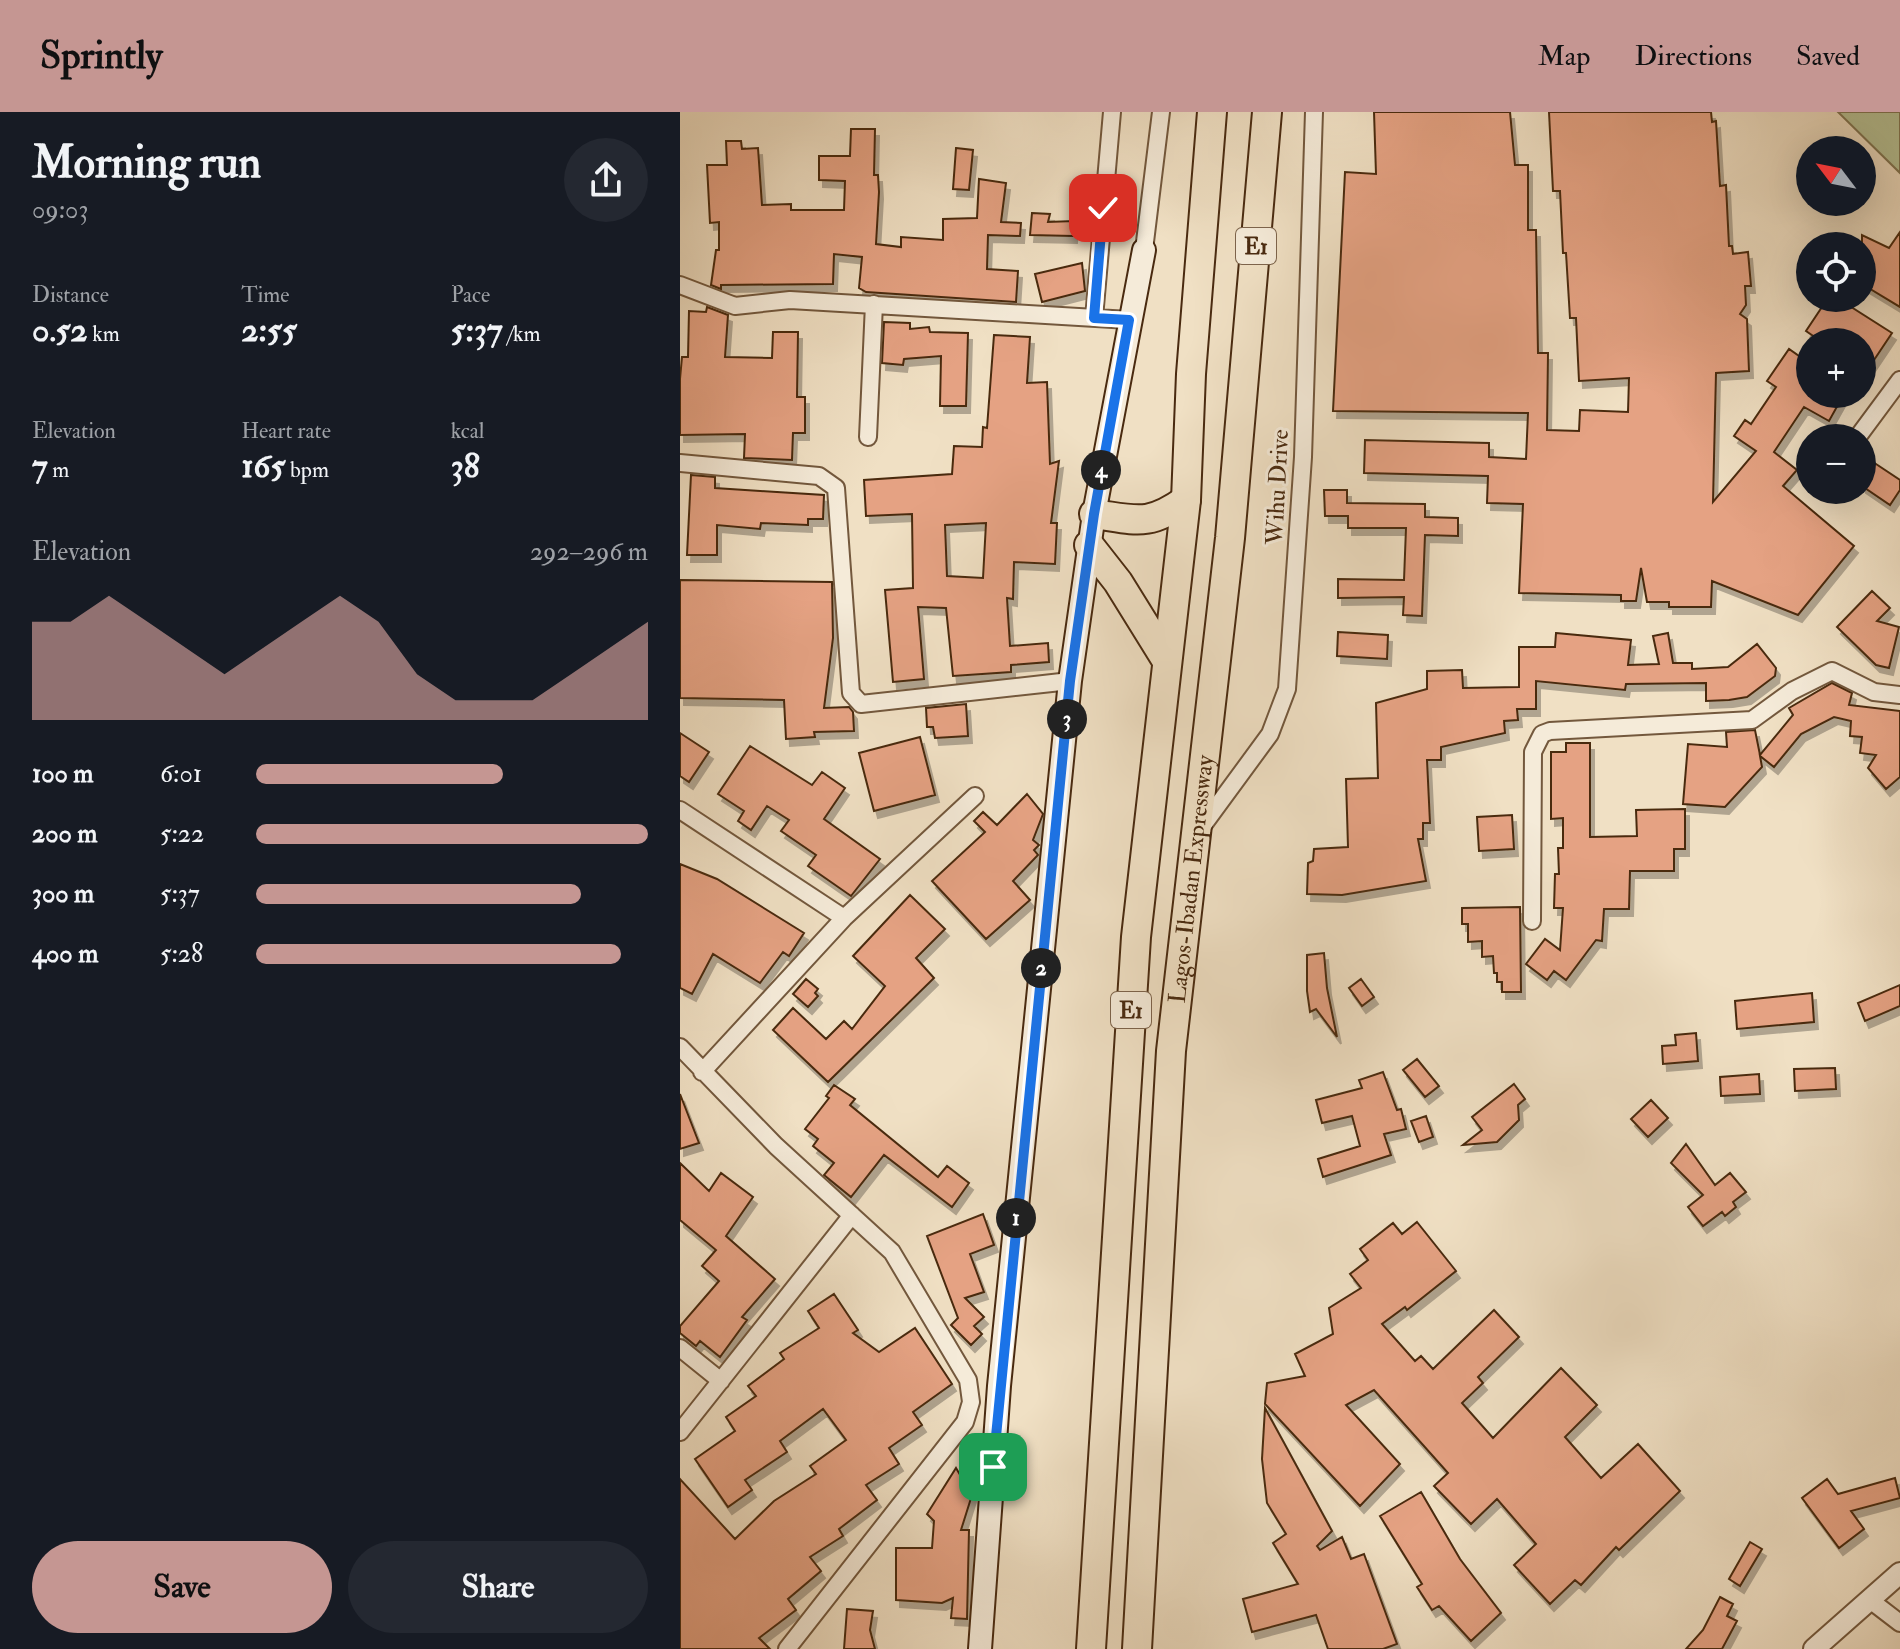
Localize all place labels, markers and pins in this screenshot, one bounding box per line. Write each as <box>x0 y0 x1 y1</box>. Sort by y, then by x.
pin <box>1069 174 1137 242</box>
pin: 4 <box>1081 450 1121 490</box>
pin: 3 <box>1047 699 1087 739</box>
pin: 2 <box>1021 948 1061 988</box>
pin: 1 <box>996 1198 1036 1238</box>
pin <box>959 1433 1027 1501</box>

